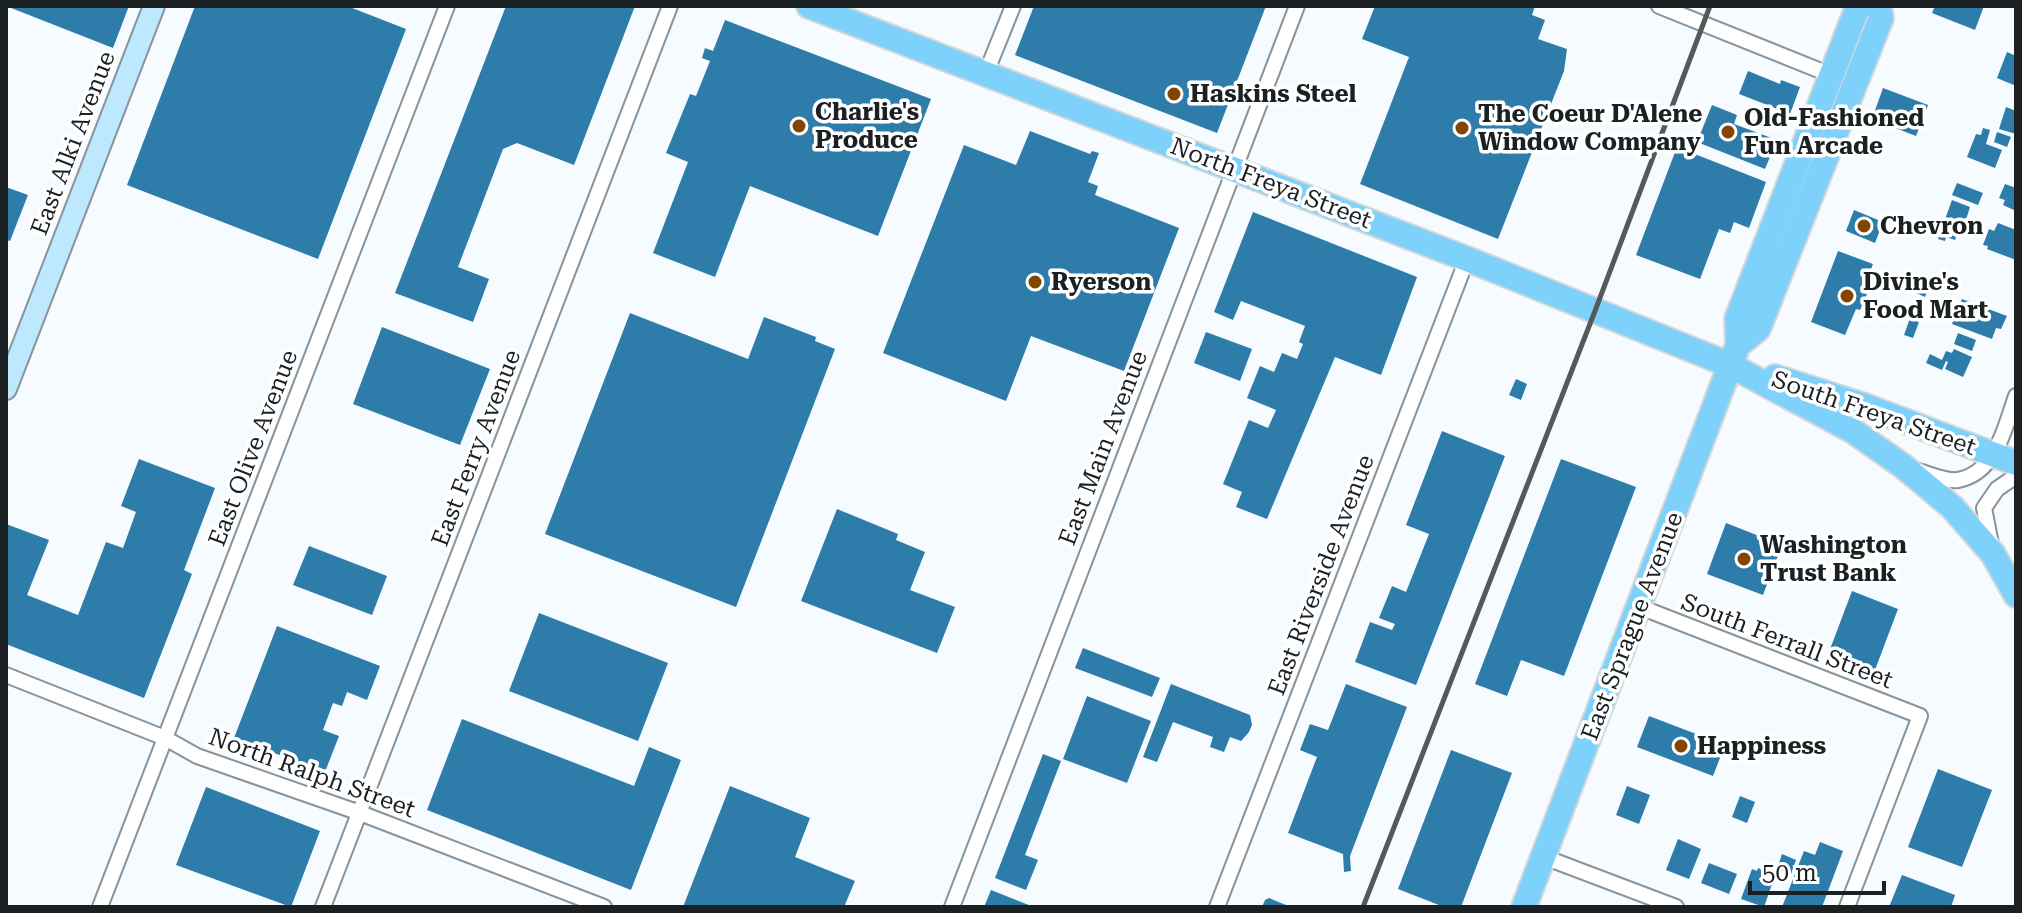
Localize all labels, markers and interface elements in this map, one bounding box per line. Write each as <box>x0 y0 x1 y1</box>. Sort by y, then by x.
street label: East Alki Avenue <box>25 47 121 239</box>
place label: Haskins Steel <box>1190 80 1356 108</box>
marker: Haskins Steel <box>1165 85 1183 103</box>
place label: Charlie's Produce <box>815 98 919 154</box>
place label: The Coeur D'Alene Window Company <box>1478 100 1702 156</box>
place label: Old-Fashioned Fun Arcade <box>1744 104 1924 160</box>
marker: Charlie's Produce <box>790 117 808 135</box>
marker: The Coeur D'Alene Window Company <box>1453 119 1471 137</box>
marker: Old-Fashioned Fun Arcade <box>1719 123 1737 141</box>
street label: North Freya Street <box>1167 132 1375 234</box>
place label: Chevron <box>1880 212 1983 240</box>
marker: Chevron <box>1855 217 1873 235</box>
place label: Ryerson <box>1051 268 1151 296</box>
place label: Divine's Food Mart <box>1863 268 1988 324</box>
marker: Ryerson <box>1026 273 1044 291</box>
marker: Divine's Food Mart <box>1838 287 1856 305</box>
street label: East Olive Avenue <box>203 346 303 550</box>
street label: East Ferry Avenue <box>426 346 526 550</box>
street label: East Main Avenue <box>1053 347 1153 549</box>
street label: South Freya Street <box>1768 365 1980 461</box>
street label: East Riverside Avenue <box>1262 451 1380 699</box>
street label: East Sprague Avenue <box>1576 508 1688 744</box>
place label: Washington Trust Bank <box>1760 531 1907 587</box>
marker: Washington Trust Bank <box>1735 550 1753 568</box>
street label: South Ferrall Street <box>1677 588 1897 694</box>
street label: North Ralph Street <box>205 723 419 823</box>
place label: Happiness <box>1697 732 1826 760</box>
marker: Happiness <box>1672 737 1690 755</box>
scale bar <box>1750 845 1884 895</box>
text: 50 m <box>1762 859 1817 887</box>

